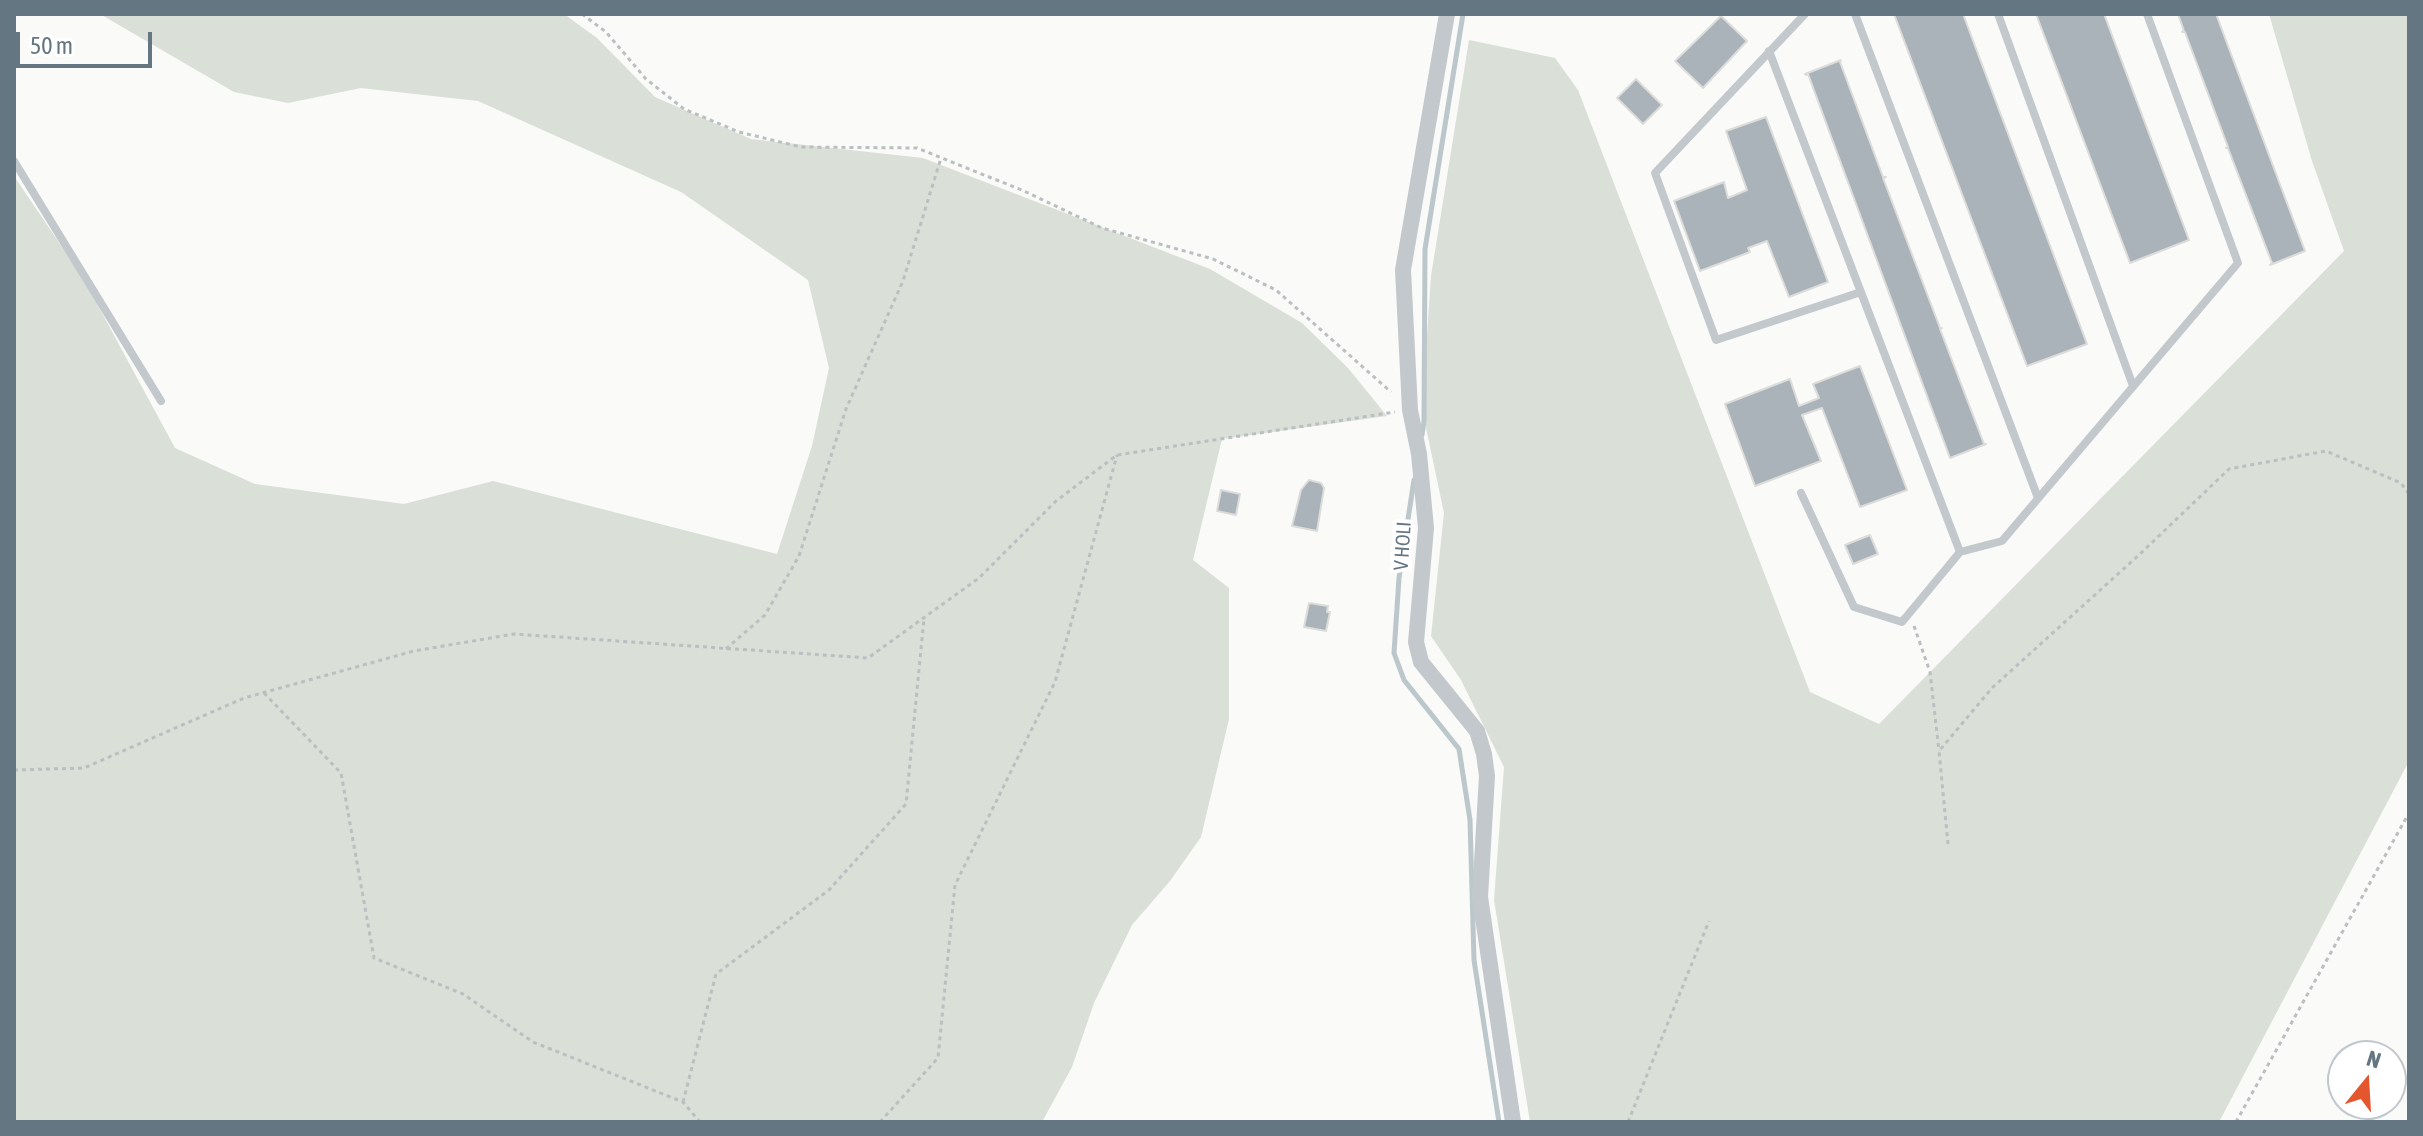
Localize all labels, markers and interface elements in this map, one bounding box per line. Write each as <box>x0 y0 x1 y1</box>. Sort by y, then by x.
scale bar <box>20 16 156 66</box>
text: 50 m <box>30 32 73 59</box>
street label: V HOLI <box>1389 521 1417 571</box>
north arrow <box>2327 1040 2407 1120</box>
text: N <box>2364 1045 2384 1073</box>

